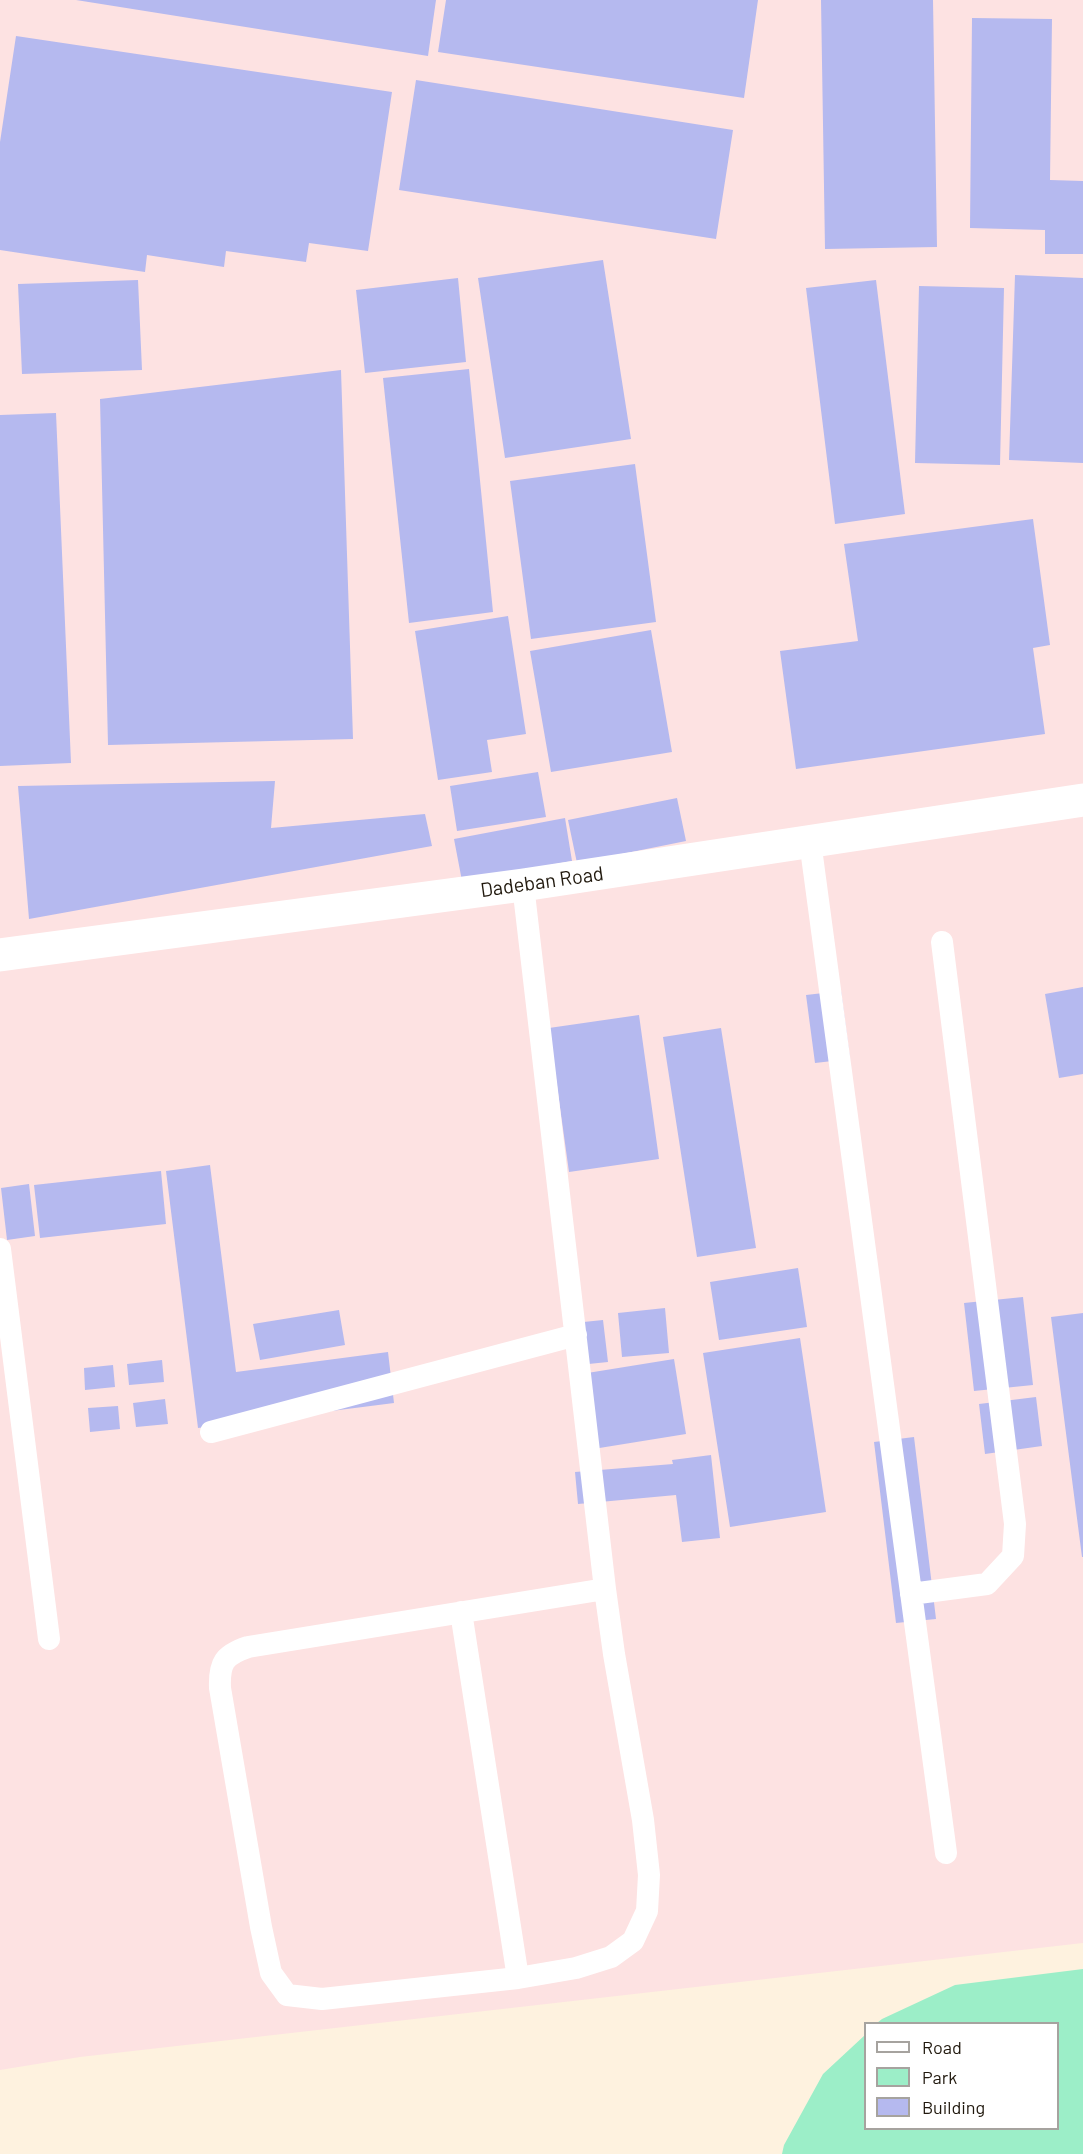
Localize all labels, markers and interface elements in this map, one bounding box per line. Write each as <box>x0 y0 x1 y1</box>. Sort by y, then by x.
street label: Dadeban Road <box>479 861 605 903</box>
legend <box>864 2022 1059 2130</box>
text: Road <box>922 2036 962 2058</box>
text: Park <box>922 2066 957 2088</box>
text: Building <box>922 2096 985 2118</box>

